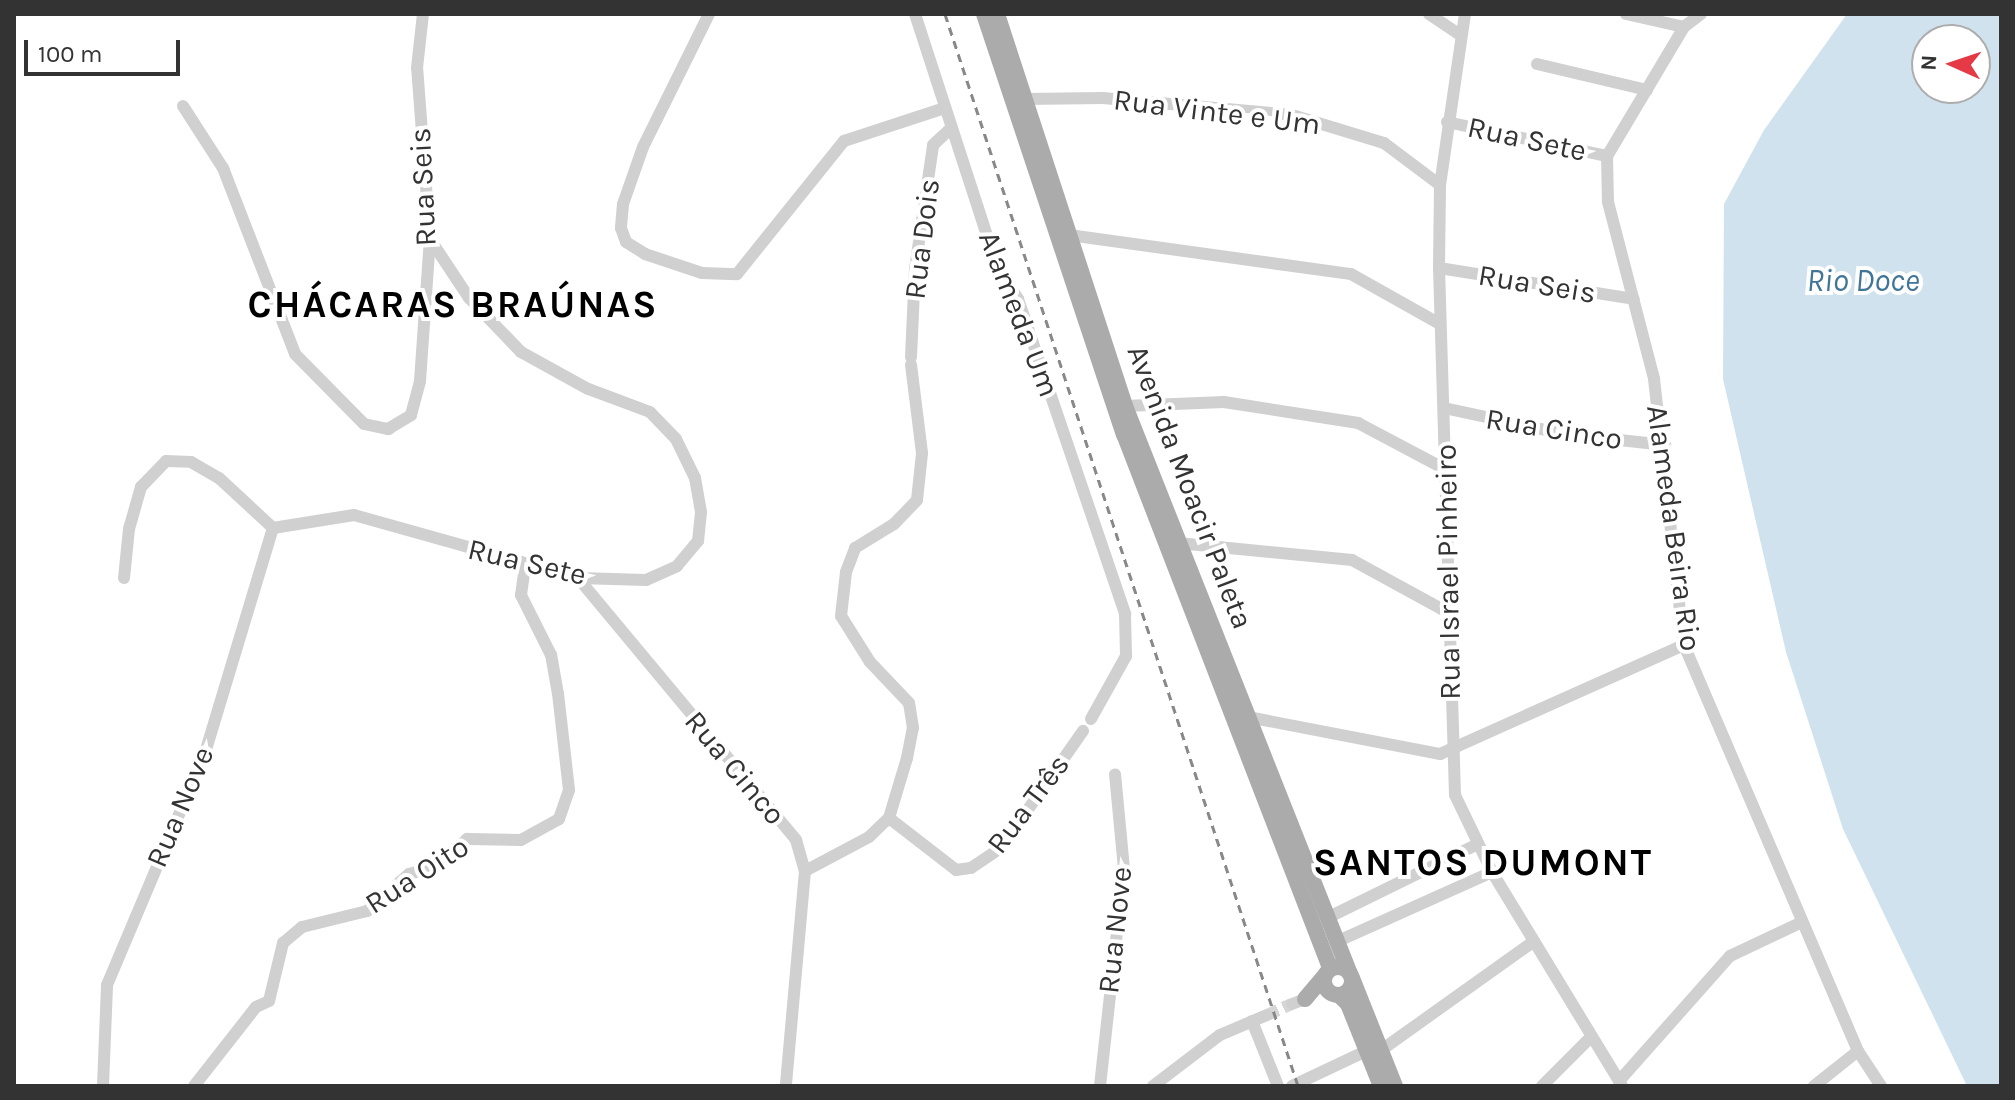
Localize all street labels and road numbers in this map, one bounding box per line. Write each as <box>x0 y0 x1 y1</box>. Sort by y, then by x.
street label: Rua Vinte e Um <box>1112 81 1322 143</box>
street label: Rua Sete <box>1464 109 1590 169</box>
street label: Rua Seis <box>402 127 444 247</box>
street label: Rua Dois <box>897 177 947 301</box>
street label: Alameda Um <box>971 226 1067 402</box>
street label: Rua Seis <box>1476 257 1598 311</box>
street label: Avenida Moacir Paleta <box>1119 340 1261 634</box>
street label: Rua Cinco <box>1483 400 1625 458</box>
street label: Alameda Beira Rio <box>1639 403 1709 653</box>
street label: Rua Israel Pinheiro <box>1428 444 1468 700</box>
street label: Rua Sete <box>464 531 590 593</box>
street label: Rua Cinco <box>677 704 793 832</box>
street label: Rua Nove <box>139 741 221 873</box>
street label: Rua Três <box>979 747 1077 861</box>
street label: Rua Oito <box>358 828 476 922</box>
street label: Rua Nove <box>1090 865 1140 995</box>

